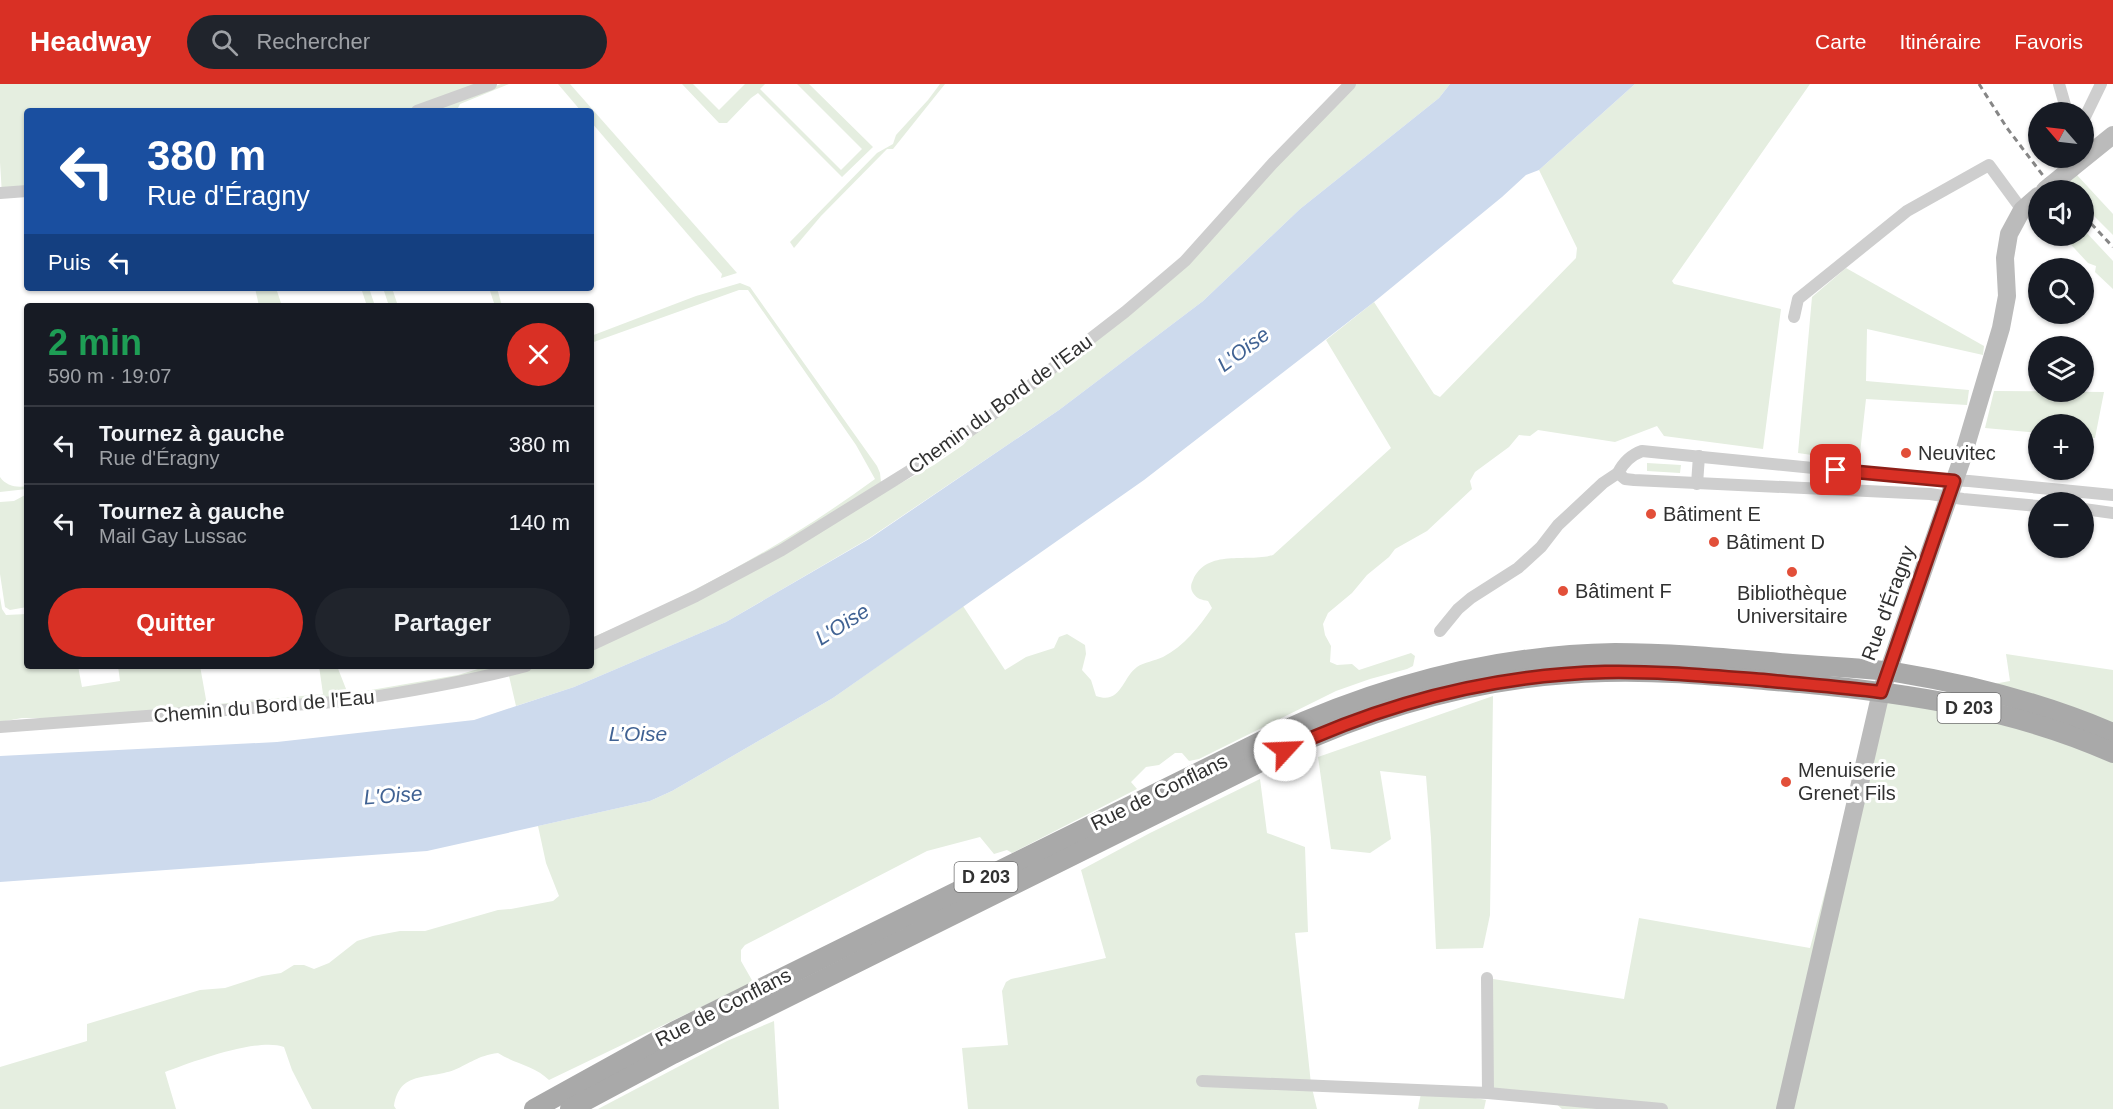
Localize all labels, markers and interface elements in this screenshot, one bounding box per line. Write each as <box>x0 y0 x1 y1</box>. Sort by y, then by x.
search box <box>187 15 607 69</box>
text: Headway <box>30 26 151 57</box>
icon: search <box>208 26 241 59</box>
text: Rechercher <box>256 29 370 54</box>
text: Carte <box>1815 30 1866 53</box>
text: Itinéraire <box>1899 30 1981 53</box>
text: Favoris <box>2014 30 2083 53</box>
north arrow <box>2028 102 2094 168</box>
map controls <box>2028 102 2094 558</box>
icon: left <box>48 132 126 210</box>
text: 380 m <box>147 132 266 179</box>
button: sound <box>2028 180 2094 246</box>
text: Rue d'Éragny <box>147 181 310 211</box>
icon: left <box>103 246 136 279</box>
text: Puis <box>48 250 91 275</box>
button: search <box>2028 258 2094 324</box>
text: 2 min <box>48 322 142 363</box>
water label: L'Oise <box>1213 322 1273 376</box>
button: close <box>507 323 570 386</box>
street label: Chemin du Bord de l'Eau <box>904 330 1096 478</box>
button: layers <box>2028 336 2094 402</box>
text: 590 m · 19:07 <box>48 365 171 387</box>
button: + <box>2028 414 2094 480</box>
text: Tournez à gauche <box>99 421 284 446</box>
icon: left <box>48 429 81 462</box>
text: 380 m <box>509 432 570 457</box>
place label: Neuvitec <box>1918 442 1996 464</box>
pin <box>1810 444 1861 495</box>
marker: Neuvitec <box>1899 446 1913 460</box>
text: Rue d'Éragny <box>99 447 220 469</box>
icon: arrive <box>1819 453 1852 486</box>
button: − <box>2028 492 2094 558</box>
text: Tournez à gauche <box>99 499 284 524</box>
place label: Bâtiment E <box>1663 503 1761 525</box>
icon: left <box>48 507 81 540</box>
marker: Bâtiment E <box>1644 507 1658 521</box>
text: 140 m <box>509 510 570 535</box>
text: Mail Gay Lussac <box>99 525 247 547</box>
place label: Bâtiment D <box>1726 531 1825 553</box>
marker: Bâtiment D <box>1707 535 1721 549</box>
street label: Rue d'Éragny <box>1857 543 1919 663</box>
marker: Bibliothèque Universitaire <box>1785 565 1799 579</box>
place label: Bâtiment F <box>1575 580 1672 602</box>
place label: Bibliothèque Universitaire <box>1736 582 1848 627</box>
marker: Bâtiment F <box>1556 584 1570 598</box>
button: Quitter <box>48 588 303 657</box>
button: Partager <box>315 588 570 657</box>
water label: L'Oise <box>811 599 873 649</box>
street label: Chemin du Bord de l'Eau <box>153 685 375 727</box>
road number: D 203 <box>1938 693 2000 723</box>
position arrow <box>1253 718 1317 782</box>
water label: L’Oise <box>609 722 667 745</box>
street label: Rue de Conflans <box>1087 749 1231 835</box>
place label: Menuiserie Grenet Fils <box>1798 759 1896 804</box>
marker: Menuiserie Grenet Fils <box>1779 775 1793 789</box>
water label: L'Oise <box>363 781 423 809</box>
road number: D 203 <box>954 862 1018 892</box>
street label: Rue de Conflans <box>652 963 794 1051</box>

